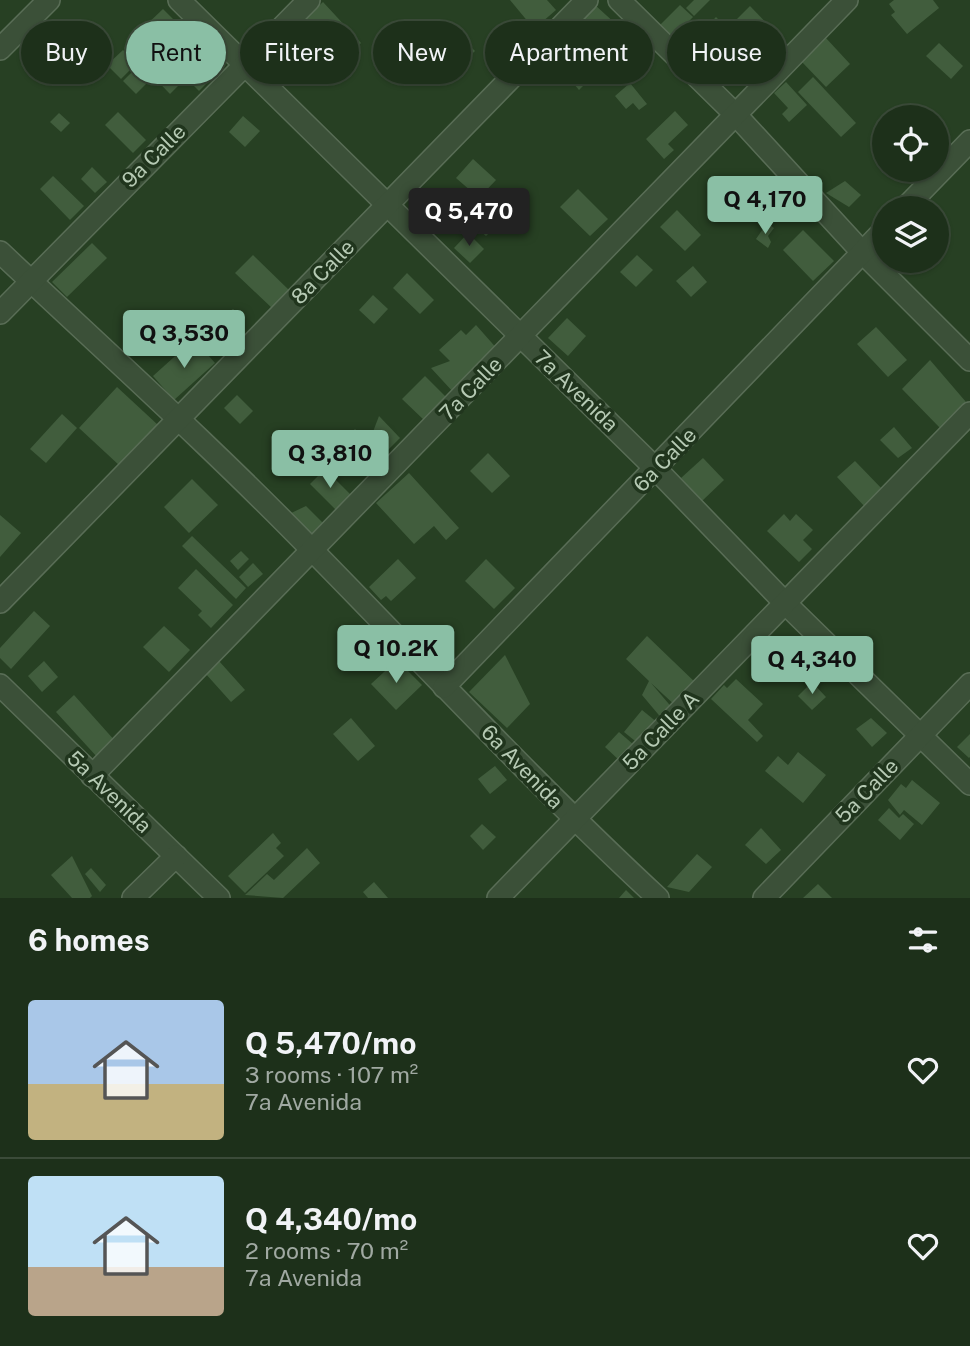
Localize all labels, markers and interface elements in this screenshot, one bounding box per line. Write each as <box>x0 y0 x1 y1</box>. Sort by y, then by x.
chip: Buy <box>21 21 112 84</box>
chip: Rent <box>126 21 226 84</box>
chip: Filters <box>240 21 359 84</box>
chip: New <box>373 21 471 84</box>
chip: Apartment <box>485 21 653 84</box>
chip: House <box>667 21 786 84</box>
map controls <box>872 105 949 273</box>
button: locate <box>872 105 949 182</box>
street label: 9a Calle <box>117 119 191 193</box>
pin: Q 4,170 <box>700 176 830 236</box>
text: Q 4,170 <box>723 185 807 212</box>
pin: Q 5,470 <box>404 188 534 248</box>
button: layers <box>872 196 949 273</box>
text: Q 5,470 <box>425 197 513 224</box>
street label: 8a Calle <box>286 234 359 309</box>
pin: Q 3,530 <box>119 310 249 370</box>
text: Q 3,530 <box>139 319 229 346</box>
street label: 7a Avenida <box>529 345 623 437</box>
street label: 7a Calle <box>434 352 507 426</box>
street label: 6a Calle <box>628 422 701 497</box>
pin: Q 3,810 <box>265 430 395 490</box>
text: Q 3,810 <box>288 439 372 466</box>
pin: Q 10.2K <box>331 626 461 685</box>
text: Q 10.2K <box>353 634 439 661</box>
pin: Q 4,340 <box>747 636 877 696</box>
text: Q 4,340 <box>767 645 857 672</box>
street label: 5a Calle A <box>617 686 704 775</box>
street label: 6a Avenida <box>476 719 569 814</box>
street label: 5a Avenida <box>62 745 157 838</box>
street label: 5a Calle <box>830 753 903 828</box>
icon: filters <box>904 921 942 959</box>
text: 6 homes <box>28 922 150 958</box>
text: Q 5,470/mo <box>245 1025 417 1061</box>
icon: home <box>84 1028 168 1112</box>
icon: heart <box>904 1051 942 1089</box>
text: 3 rooms · 107 m² <box>245 1061 418 1088</box>
text: 7a Avenida <box>245 1088 362 1115</box>
text: Q 4,340/mo <box>245 1201 417 1237</box>
icon: home <box>84 1204 168 1288</box>
icon: heart <box>904 1227 942 1265</box>
text: 2 rooms · 70 m² <box>245 1237 408 1264</box>
text: 7a Avenida <box>245 1264 362 1291</box>

